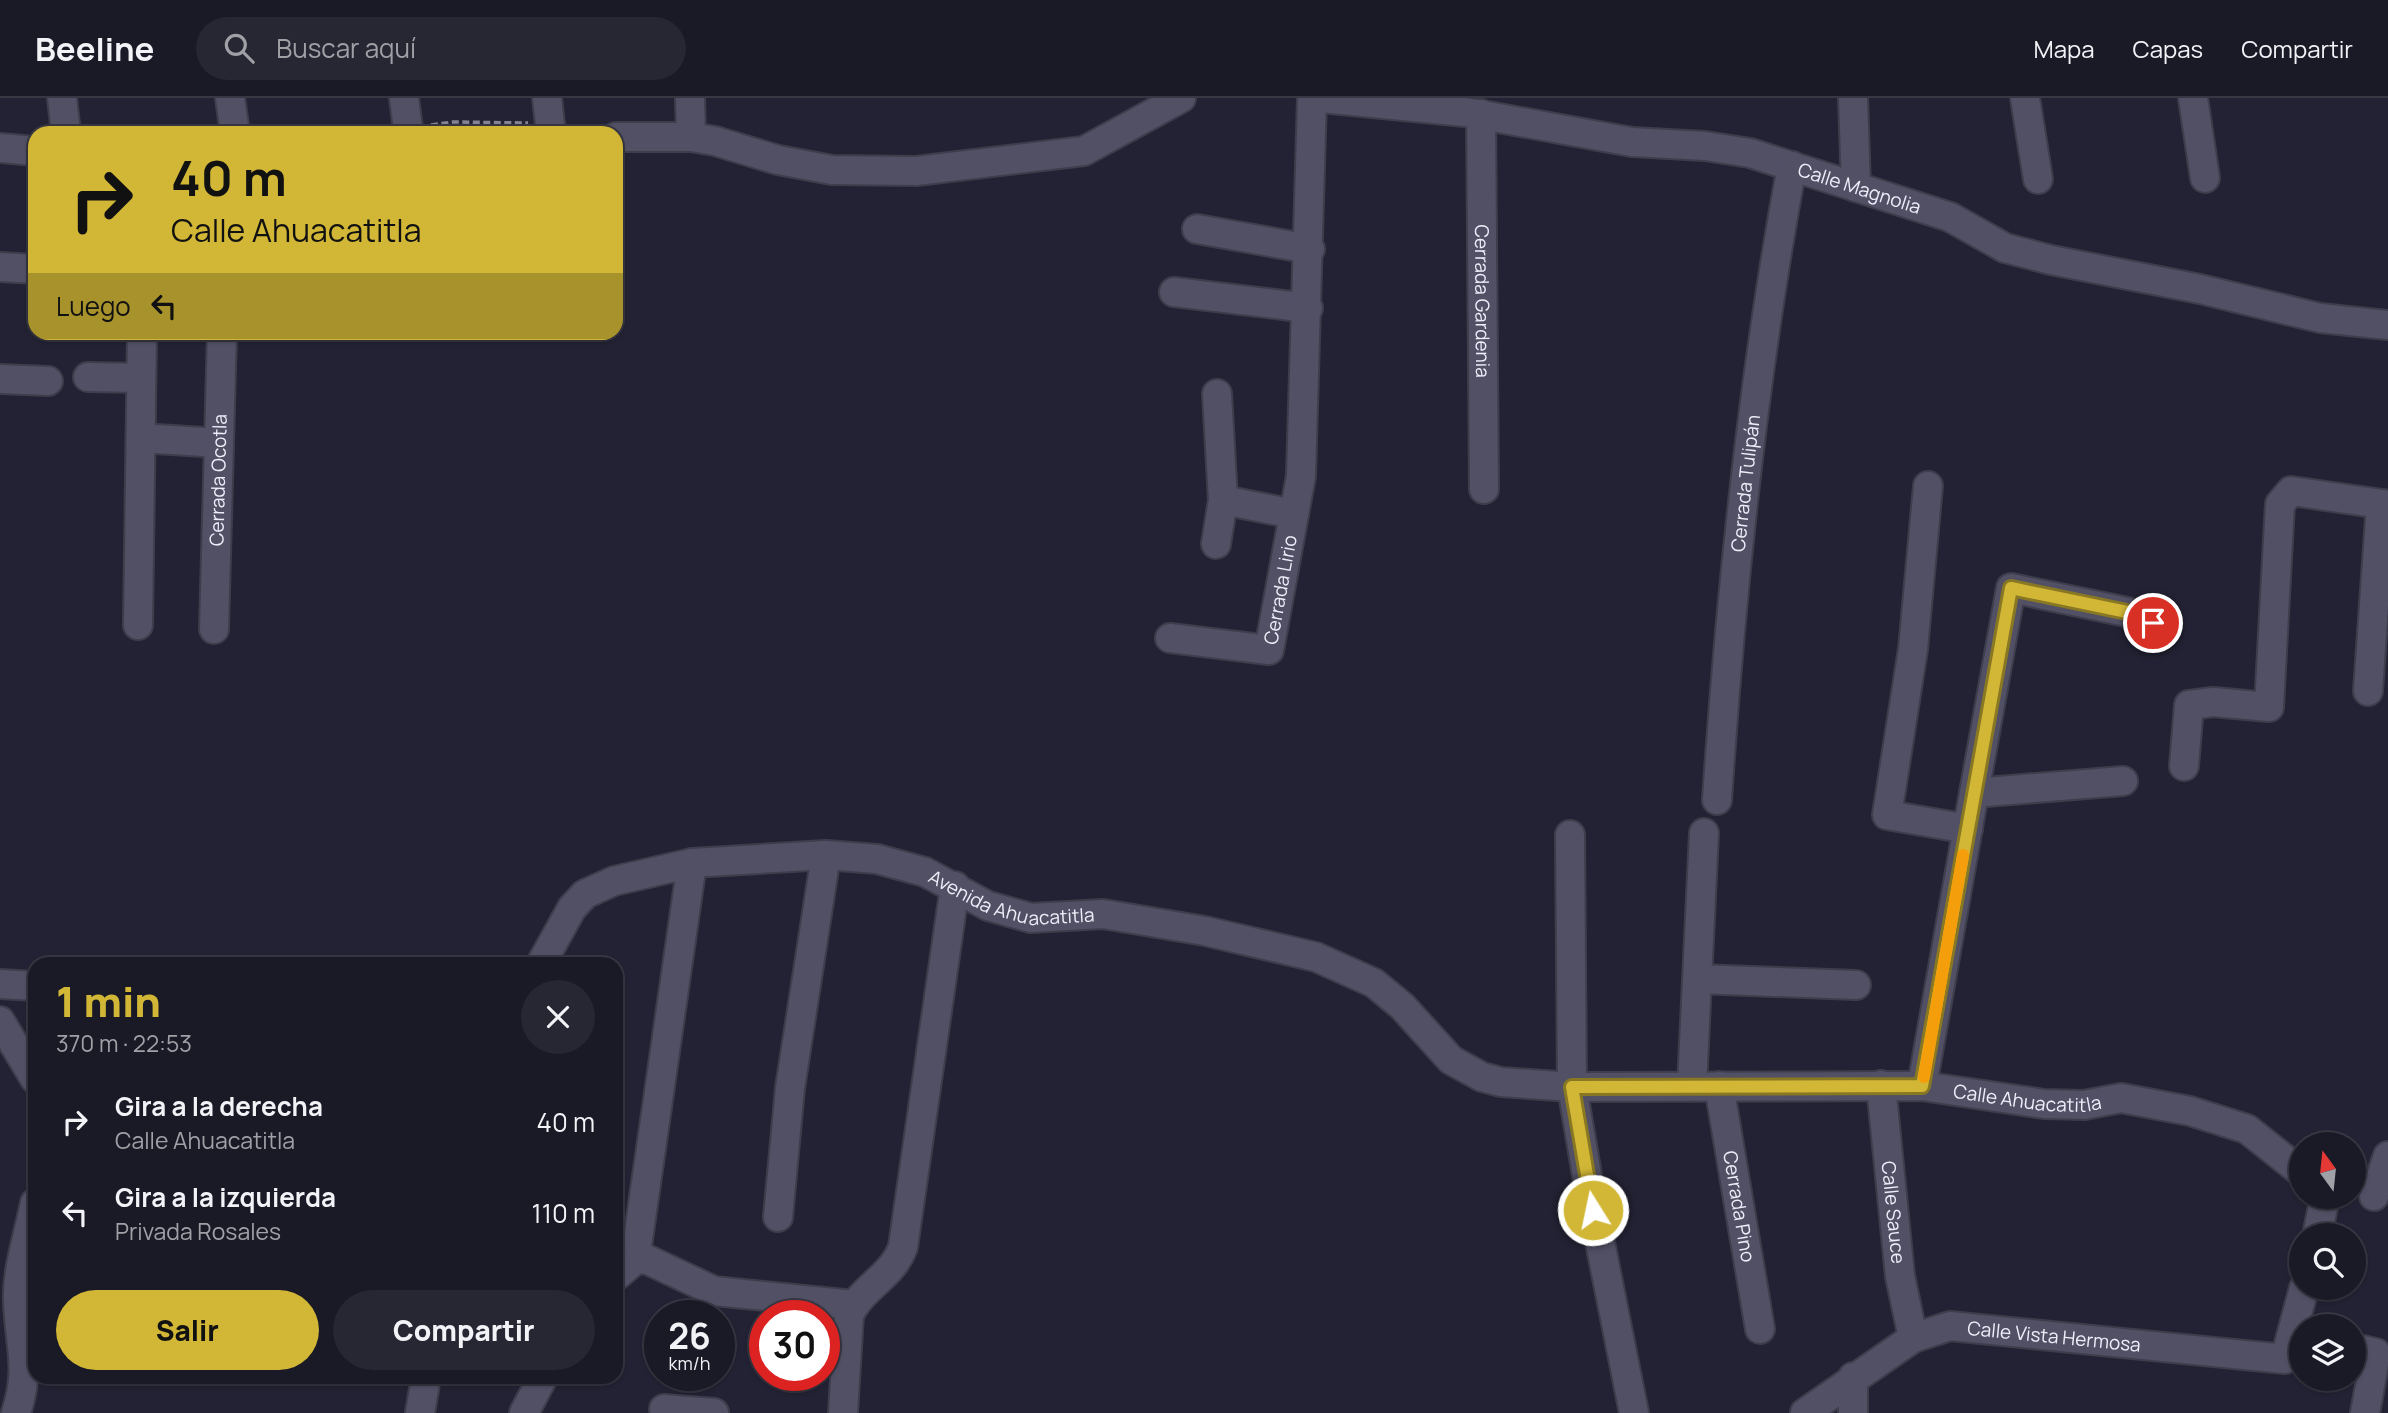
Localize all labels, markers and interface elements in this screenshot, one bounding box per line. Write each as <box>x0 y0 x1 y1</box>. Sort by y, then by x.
search box <box>196 17 686 80</box>
text: Beeline <box>35 26 154 71</box>
icon: search <box>220 29 258 67</box>
text: Buscar aquí <box>276 30 416 66</box>
text: Mapa <box>2034 32 2095 65</box>
text: Capas <box>2133 32 2203 65</box>
text: Compartir <box>2241 32 2353 65</box>
text: 40 m <box>171 144 287 211</box>
icon: right <box>56 154 147 245</box>
street label: Calle Magnolia <box>1795 156 1924 220</box>
text: Calle Ahuacatitla <box>171 208 422 252</box>
street label: Cerrada Gardenia <box>1469 224 1496 378</box>
icon: left <box>145 287 183 325</box>
text: Luego <box>56 288 131 324</box>
street label: Cerrada Tulipán <box>1725 413 1766 553</box>
street label: Cerrada Ocotla <box>203 414 233 546</box>
street label: Cerrada Lirio <box>1257 533 1303 647</box>
pin <box>2123 593 2183 653</box>
icon: arrive <box>2134 604 2172 642</box>
street label: Avenida Ahuacatitla <box>924 863 1095 931</box>
text: 1 min <box>56 972 161 1030</box>
button: close <box>521 980 595 1054</box>
text: 370 m · 22:53 <box>56 1027 192 1059</box>
street label: Calle Ahuacatitla <box>1952 1078 2104 1118</box>
text: Gira a la derecha <box>115 1088 323 1124</box>
icon: right <box>56 1103 94 1141</box>
text: 40 m <box>537 1104 595 1140</box>
text: Calle Ahuacatitla <box>115 1124 295 1156</box>
north arrow <box>2289 1132 2366 1209</box>
map controls <box>2289 1132 2366 1391</box>
street label: Cerrada Pino <box>1717 1149 1761 1264</box>
street label: Calle Sauce <box>1876 1160 1912 1265</box>
position arrow <box>1556 1173 1630 1247</box>
text: Gira a la izquierda <box>115 1179 336 1215</box>
icon: left <box>56 1194 94 1232</box>
text: 110 m <box>532 1195 595 1231</box>
text: Privada Rosales <box>115 1215 281 1247</box>
button: search <box>2289 1223 2366 1300</box>
button: Salir <box>56 1290 319 1370</box>
button: Compartir <box>333 1290 595 1370</box>
speed limit sign: 30 <box>749 1300 840 1391</box>
text: 26 <box>668 1312 711 1360</box>
button: layers <box>2289 1314 2366 1391</box>
street label: Calle Vista Hermosa <box>1966 1315 2142 1358</box>
text: km/h <box>669 1351 710 1375</box>

